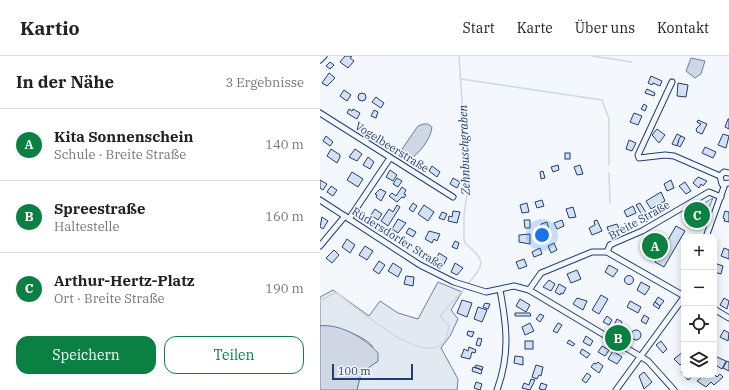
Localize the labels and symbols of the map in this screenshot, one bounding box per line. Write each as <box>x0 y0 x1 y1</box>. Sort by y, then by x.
water label: Zehnbuschgraben <box>455 104 473 196</box>
street label: Vogelbeerstraße <box>353 119 432 175</box>
street label: Breite Straße <box>606 197 672 243</box>
pin: C <box>684 200 710 230</box>
street label: Rüdersdorfer Straße <box>349 204 447 272</box>
your location <box>532 225 552 245</box>
pin: A <box>642 231 668 261</box>
pin: B <box>605 323 631 353</box>
scale bar <box>332 362 413 381</box>

